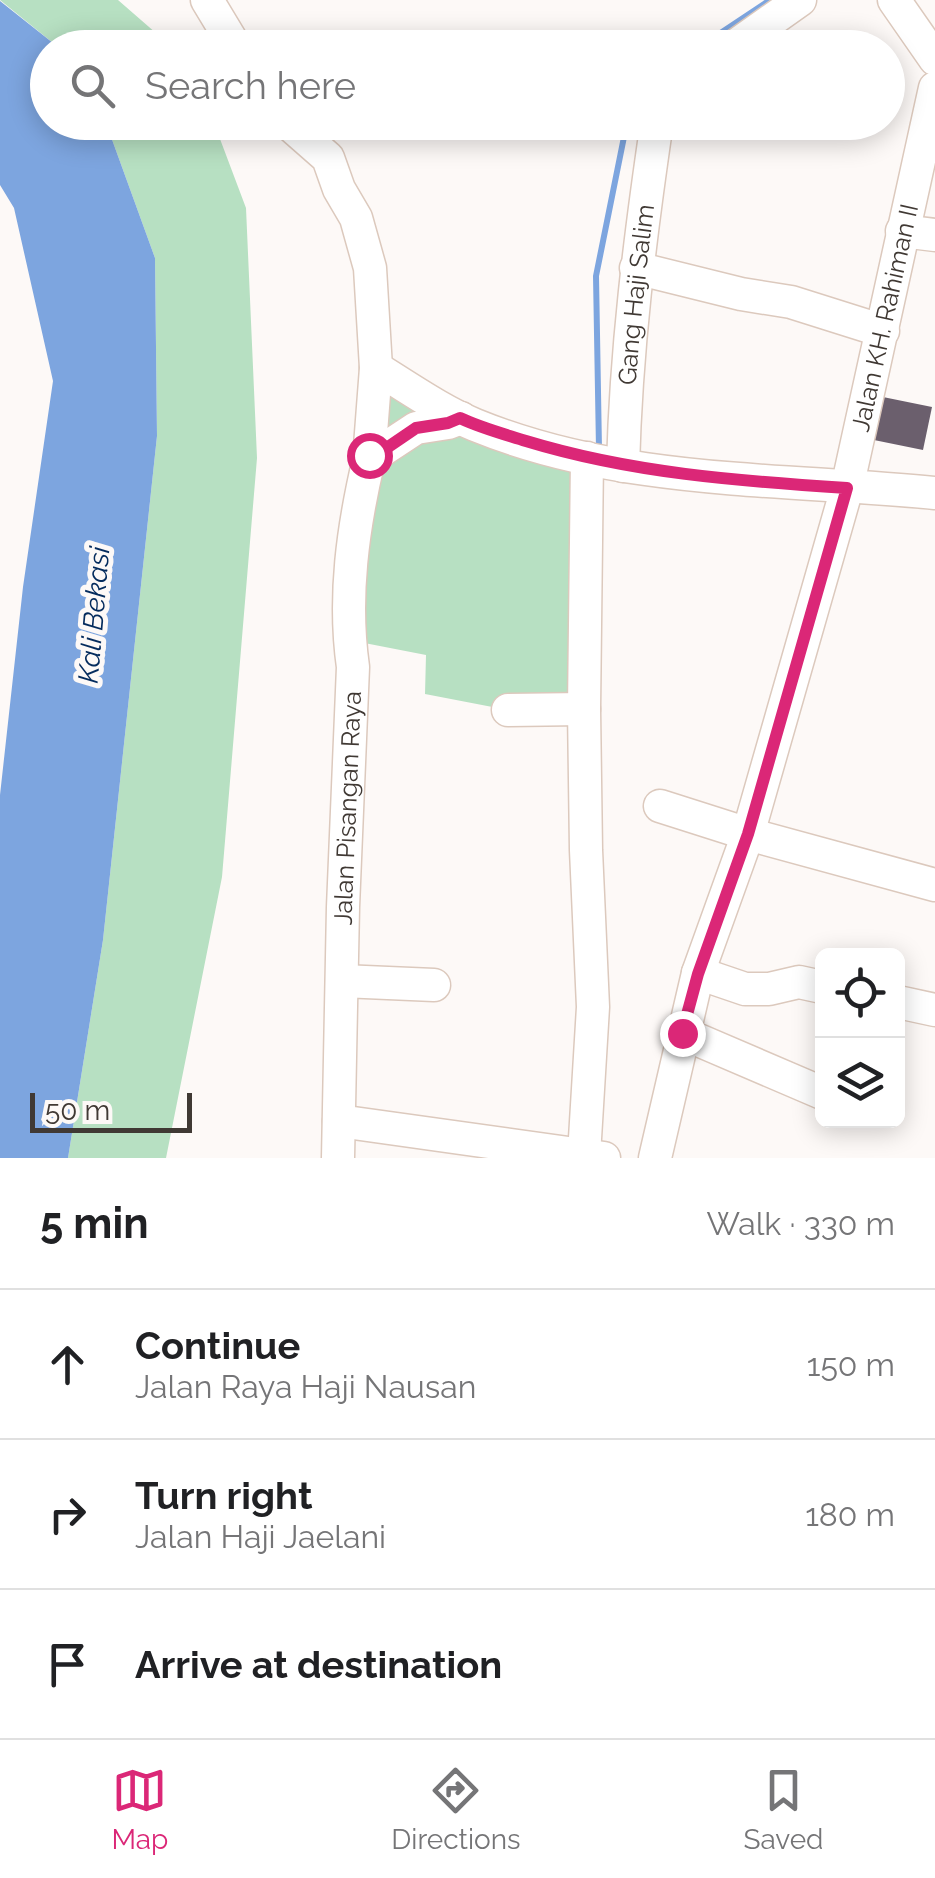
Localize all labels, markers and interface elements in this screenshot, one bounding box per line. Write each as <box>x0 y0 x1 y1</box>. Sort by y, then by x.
search box <box>30 30 905 140</box>
icon: search <box>65 58 120 113</box>
text: Search here <box>145 63 356 108</box>
street label: Jalan KH. Rahiman II <box>845 201 924 434</box>
street label: Gang Haji Salim <box>612 202 660 386</box>
route start <box>347 433 393 479</box>
water label: Kali Bekasi <box>72 544 116 685</box>
street label: Jalan Pisangan Raya <box>328 690 367 926</box>
map controls <box>815 948 905 1128</box>
button: locate <box>815 948 905 1038</box>
route end <box>660 1011 706 1057</box>
button: layers <box>815 1038 905 1128</box>
scale bar <box>30 1088 192 1132</box>
text: 50 m <box>45 1094 110 1127</box>
text: 5 min <box>40 1199 149 1248</box>
text: Walk · 330 m <box>706 1205 895 1242</box>
text: Continue <box>135 1323 300 1368</box>
icon: ahead <box>40 1337 95 1392</box>
text: 150 m <box>807 1346 895 1383</box>
text: Jalan Raya Haji Nausan <box>135 1368 476 1405</box>
text: Turn right <box>135 1473 312 1518</box>
icon: right <box>40 1487 95 1542</box>
text: 180 m <box>805 1496 895 1533</box>
text: Jalan Haji Jaelani <box>135 1518 386 1555</box>
icon: arrive <box>40 1637 95 1692</box>
text: Arrive at destination <box>135 1642 502 1687</box>
tab: Map <box>111 1763 168 1856</box>
tab: Directions <box>391 1763 521 1856</box>
tab: Saved <box>743 1763 824 1856</box>

